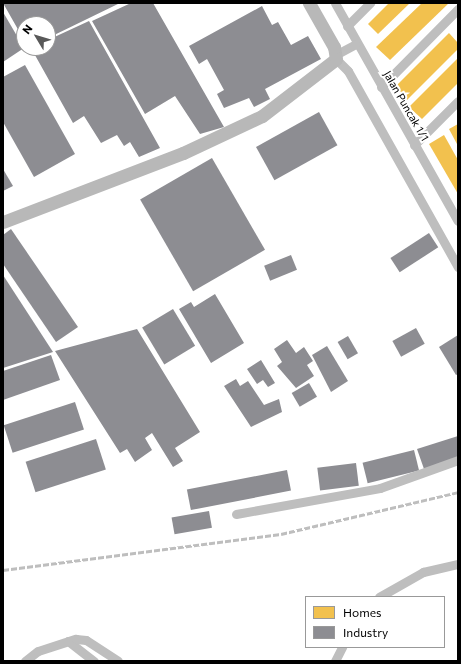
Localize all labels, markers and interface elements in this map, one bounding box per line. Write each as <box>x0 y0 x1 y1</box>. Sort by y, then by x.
north arrow <box>16 16 56 56</box>
text: N <box>19 22 35 36</box>
street label: Jalan Puncak 1/1 <box>381 69 431 143</box>
legend <box>305 596 445 648</box>
text: Homes <box>343 605 381 619</box>
text: Industry <box>343 625 388 639</box>

